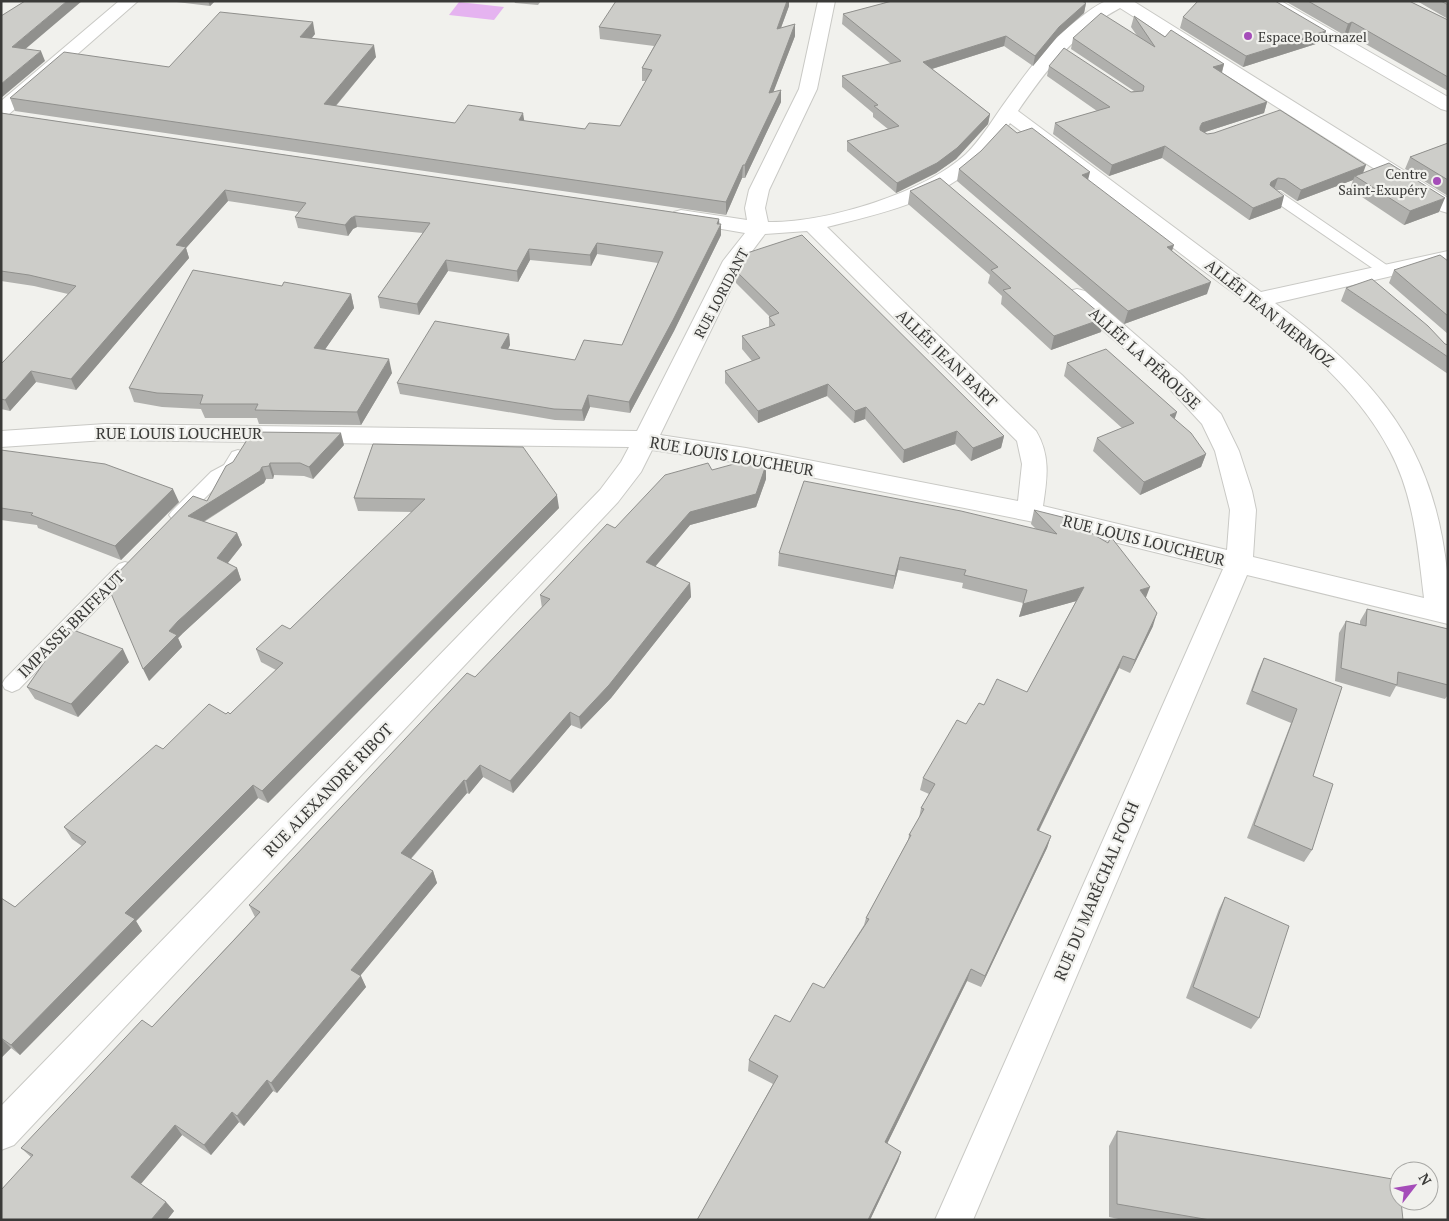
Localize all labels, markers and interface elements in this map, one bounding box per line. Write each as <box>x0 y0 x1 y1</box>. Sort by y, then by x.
place label: Espace Bournazel <box>1258 27 1367 46</box>
marker: Espace Bournazel <box>1242 30 1254 42</box>
place label: Centre Saint-Exupéry <box>1338 164 1428 199</box>
marker: Centre Saint-Exupéry <box>1431 175 1443 187</box>
street label: RUE LORIDANT <box>689 245 753 341</box>
street label: ALLÉE JEAN MERMOZ <box>1201 254 1340 372</box>
street label: ALLÉE LA PÉROUSE <box>1084 302 1206 414</box>
street label: ALLÉE JEAN BART <box>892 304 1002 412</box>
street label: RUE LOUIS LOUCHEUR <box>96 422 263 444</box>
street label: RUE LOUIS LOUCHEUR <box>648 431 817 481</box>
street label: RUE LOUIS LOUCHEUR <box>1061 509 1228 571</box>
street label: IMPASSE BRIFFAUT <box>13 566 129 682</box>
street label: RUE ALEXANDRE RIBOT <box>258 718 398 862</box>
street label: RUE DU MARÉCHAL FOCH <box>1048 798 1144 984</box>
north arrow <box>1389 1161 1439 1211</box>
text: N <box>1415 1170 1437 1189</box>

